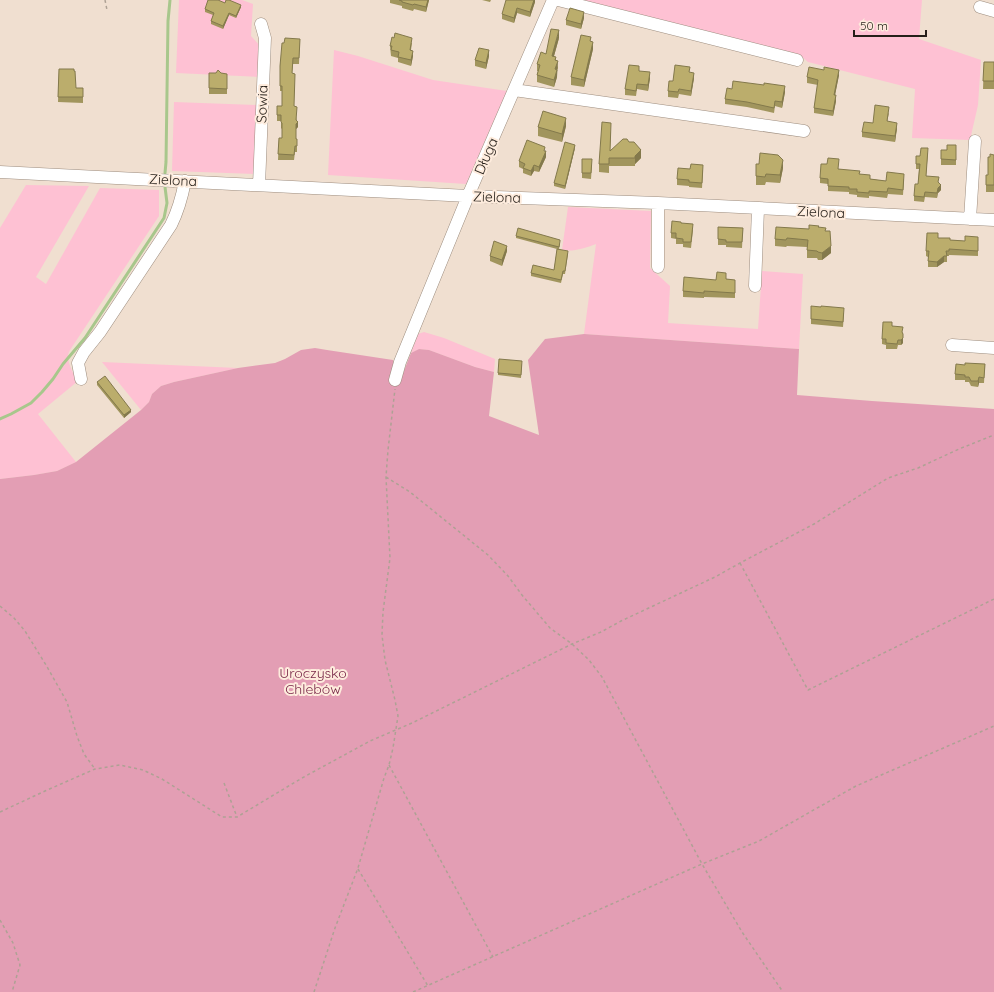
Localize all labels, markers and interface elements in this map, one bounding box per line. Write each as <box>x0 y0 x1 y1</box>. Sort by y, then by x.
scale bar <box>854 12 926 38</box>
text: 50 m <box>860 18 888 33</box>
street label: Sowia <box>252 85 272 123</box>
street label: Długa <box>470 135 502 177</box>
street label: Zielona <box>149 170 197 190</box>
street label: Zielona <box>473 187 521 207</box>
street label: Zielona <box>797 202 845 222</box>
park label: Uroczysko Chlebów <box>279 664 347 698</box>

